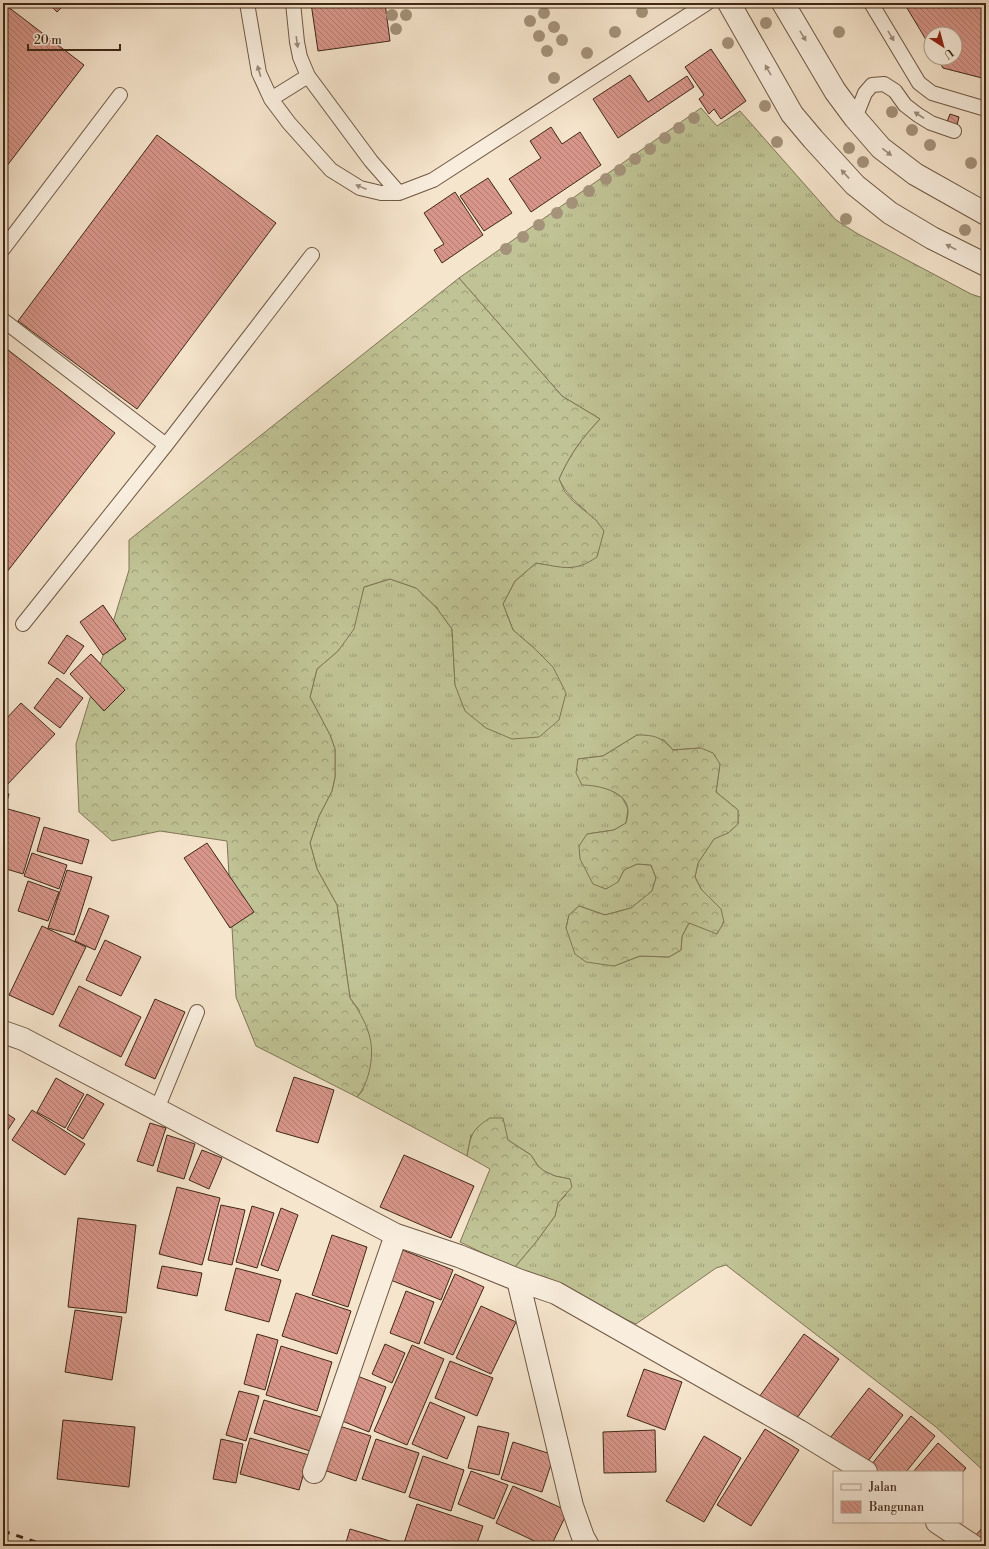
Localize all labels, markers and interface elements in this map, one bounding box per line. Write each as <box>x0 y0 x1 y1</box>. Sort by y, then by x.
scale bar <box>28 26 120 52</box>
north arrow <box>923 26 963 66</box>
one-way arrow <box>888 30 895 42</box>
one-way arrow <box>799 31 806 42</box>
text: 20 m <box>34 33 62 48</box>
one-way arrow <box>294 36 300 48</box>
text: U <box>940 45 956 62</box>
one-way arrow <box>764 64 771 76</box>
one-way arrow <box>256 65 262 77</box>
one-way arrow <box>913 112 925 119</box>
one-way arrow <box>881 148 892 157</box>
one-way arrow <box>840 169 850 179</box>
one-way arrow <box>355 184 367 190</box>
one-way arrow <box>946 244 957 251</box>
legend <box>833 1471 963 1523</box>
text: Jalan <box>868 1480 897 1495</box>
text: Bangunan <box>868 1500 924 1515</box>

